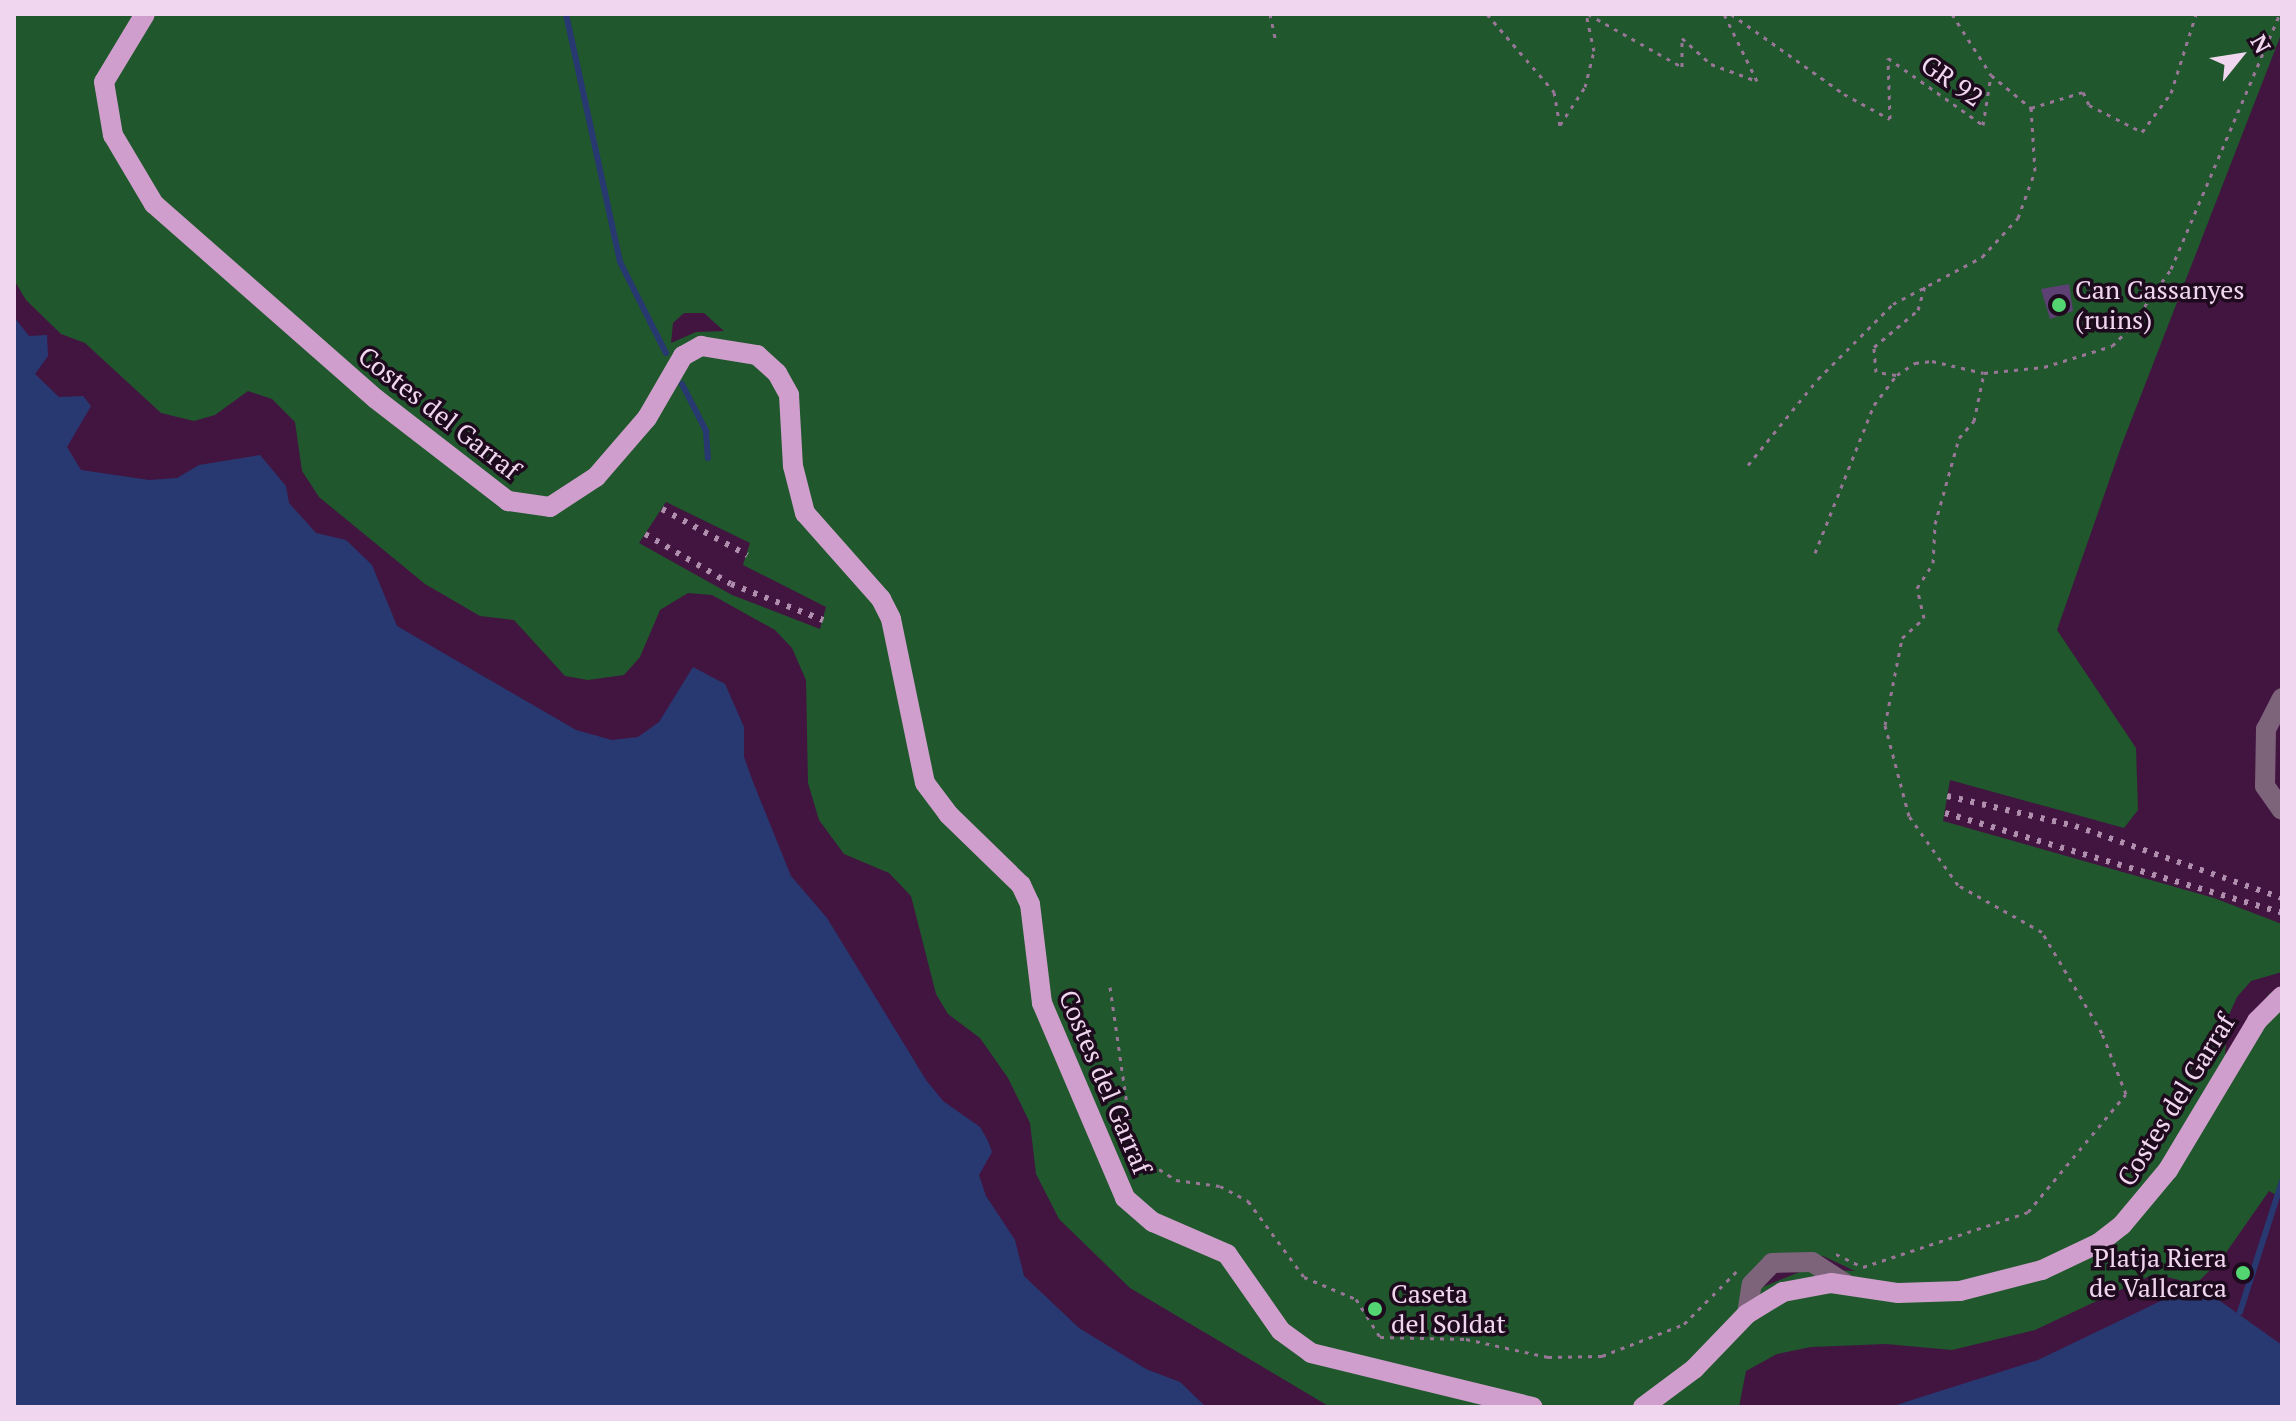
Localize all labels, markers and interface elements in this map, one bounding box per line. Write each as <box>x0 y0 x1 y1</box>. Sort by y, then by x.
north arrow <box>2200 16 2280 96</box>
text: N <box>2244 29 2278 58</box>
street label: GR 92 <box>1915 49 1989 113</box>
place label: Can Cassanyes (ruins) <box>2075 274 2245 336</box>
marker: Can Cassanyes (ruins) <box>2050 296 2068 314</box>
street label: Costes del Garraf <box>352 340 526 486</box>
street label: Costes del Garraf <box>1052 985 1158 1179</box>
street label: Costes del Garraf <box>2111 1008 2241 1192</box>
place label: Platja Riera de Vallcarca <box>2088 1242 2227 1304</box>
marker: Platja Riera de Vallcarca <box>2234 1264 2252 1282</box>
place label: Caseta del Soldat <box>1391 1278 1506 1340</box>
marker: Caseta del Soldat <box>1366 1300 1384 1318</box>

